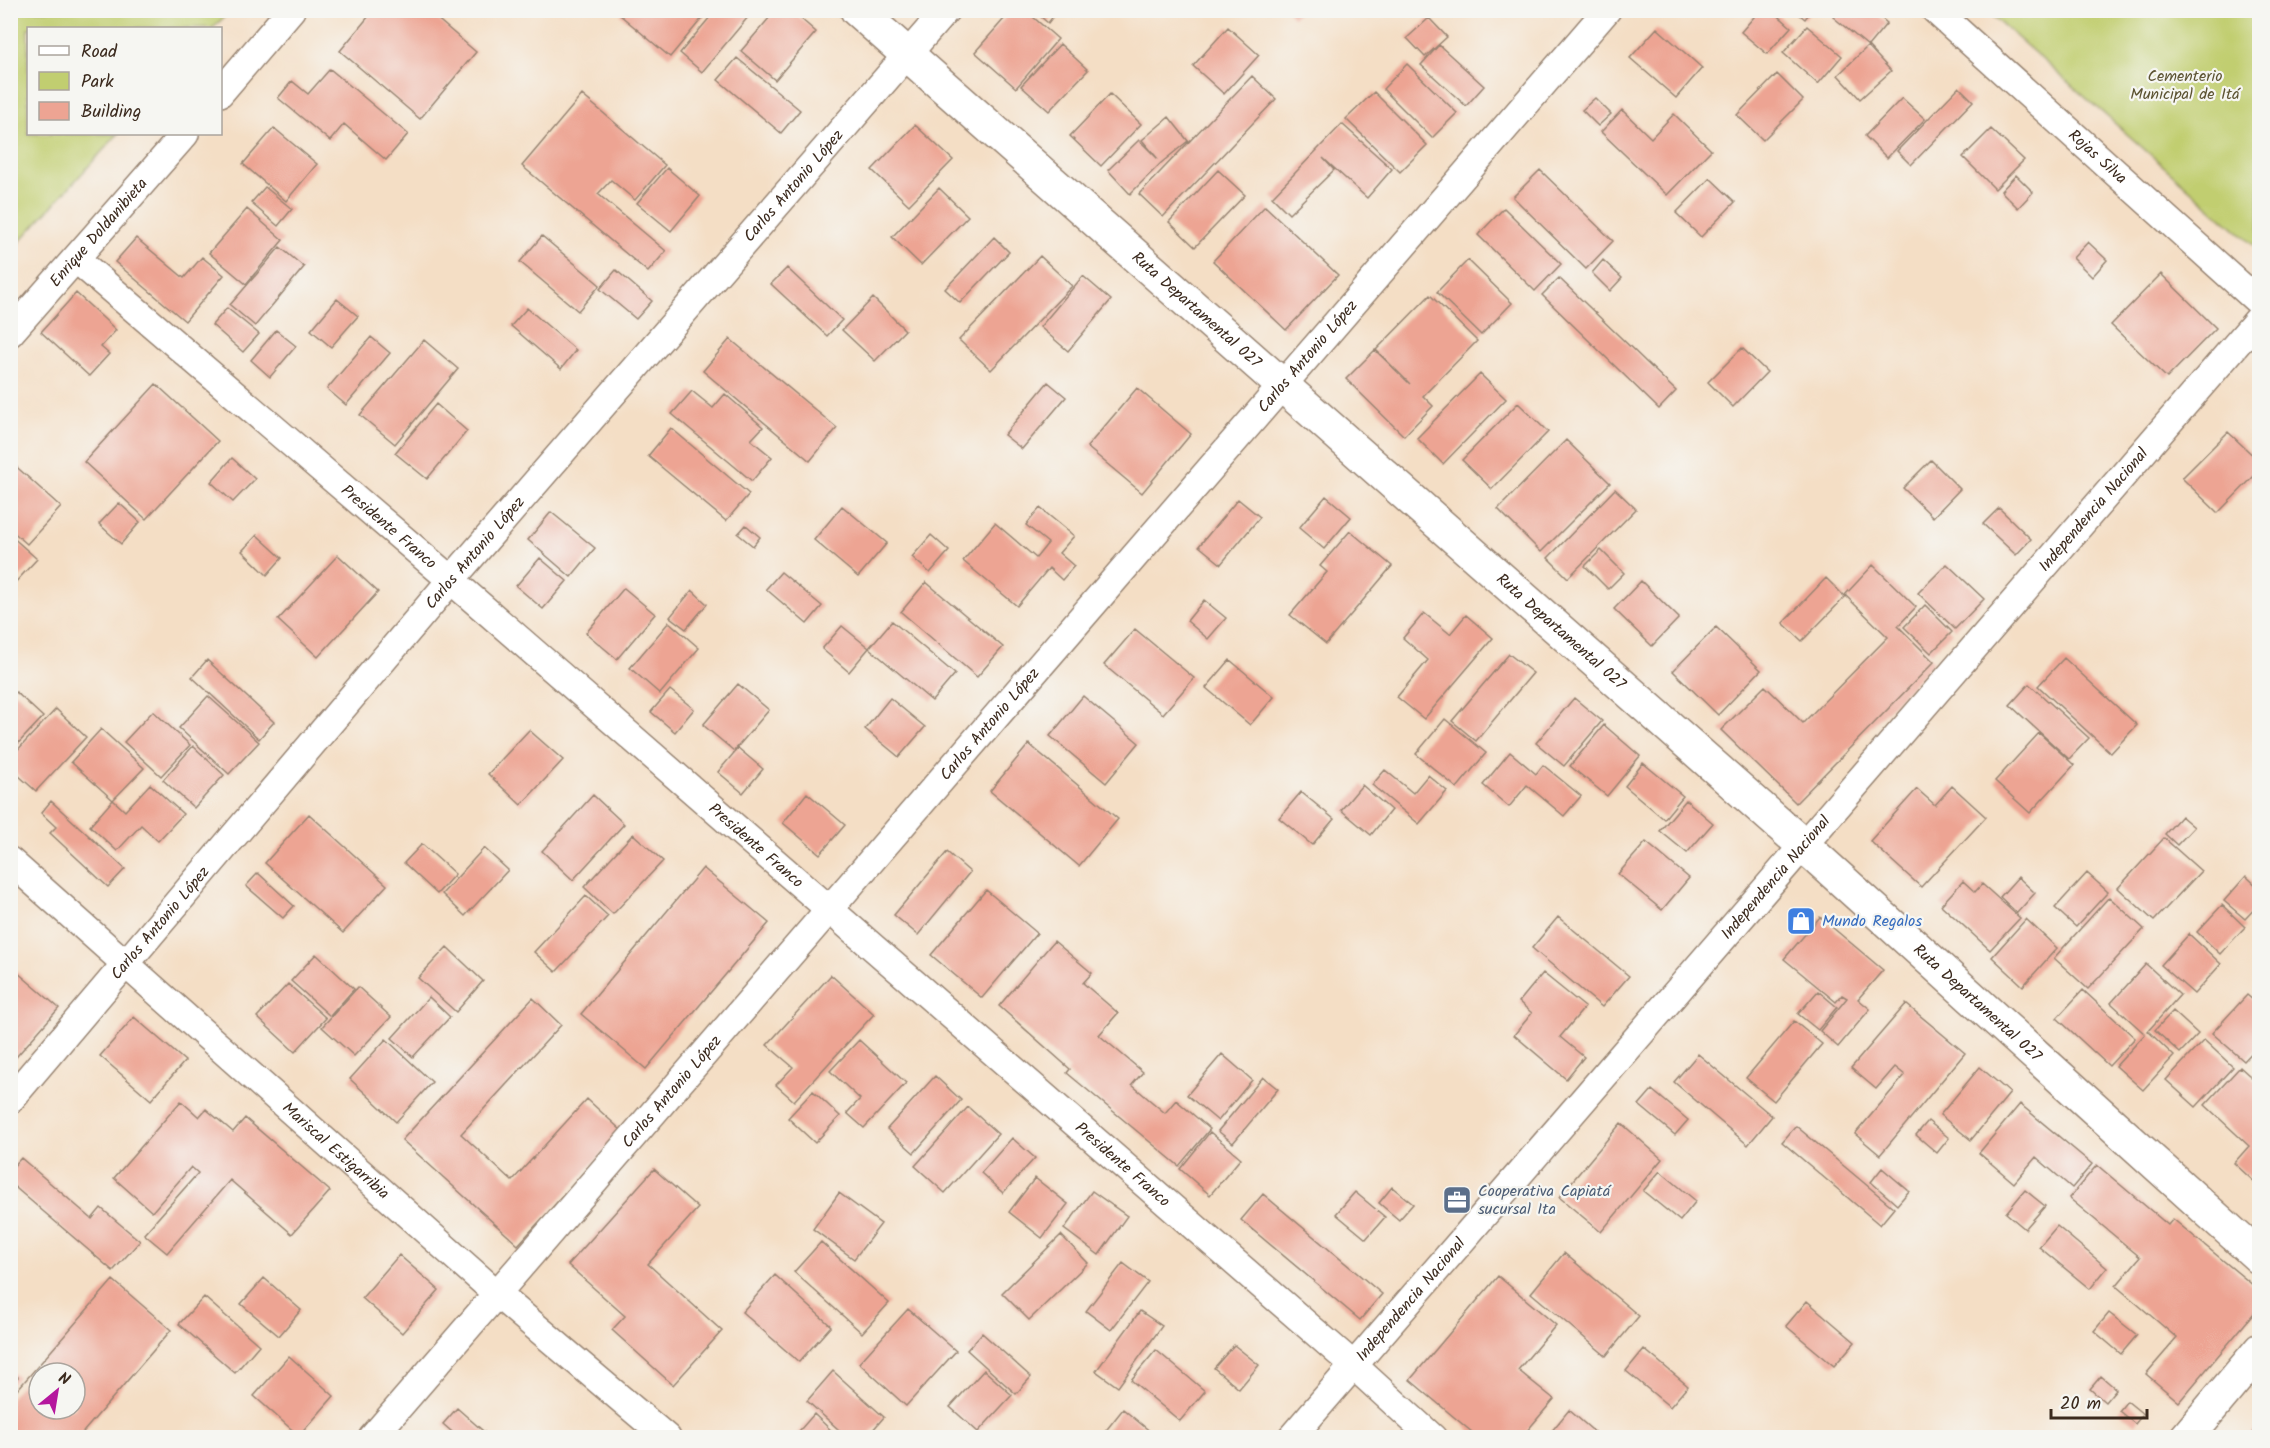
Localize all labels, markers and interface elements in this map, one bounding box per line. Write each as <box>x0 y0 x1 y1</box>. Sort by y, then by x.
legend <box>27 27 222 135</box>
text: Road <box>81 38 118 67</box>
park label: Cementerio Municipal de Itá <box>2130 64 2241 107</box>
text: Park <box>81 68 114 97</box>
text: Building <box>81 98 141 127</box>
street label: Rojas Silva <box>2063 123 2133 190</box>
street label: Carlos Antonio López <box>737 124 850 248</box>
street label: Enrique Doldanibieta <box>43 172 154 293</box>
street label: Ruta Departamental 027 <box>1126 245 1268 375</box>
street label: Carlos Antonio López <box>1251 294 1363 418</box>
street label: Independencia Nacional <box>2033 442 2154 577</box>
street label: Presidente Franco <box>335 479 443 575</box>
street label: Carlos Antonio López <box>419 491 531 615</box>
street label: Ruta Departamental 027 <box>1490 567 1632 696</box>
street label: Carlos Antonio López <box>933 662 1046 786</box>
street label: Presidente Franco <box>703 797 809 894</box>
street label: Independencia Nacional <box>1715 810 1836 945</box>
street label: Carlos Antonio López <box>104 861 216 985</box>
shop icon: Mundo Regalos <box>1785 905 1817 937</box>
place label: Mundo Regalos <box>1822 909 1922 934</box>
street label: Ruta Departamental 027 <box>1907 938 2048 1068</box>
street label: Carlos Antonio López <box>616 1030 728 1154</box>
street label: Mariscal Estigarribia <box>277 1096 395 1205</box>
street label: Presidente Franco <box>1069 1116 1176 1213</box>
place label: Cooperativa Capiatá sucursal Ita <box>1478 1179 1612 1222</box>
office icon: Cooperativa Capiatá sucursal Ita <box>1441 1184 1473 1216</box>
street label: Independencia Nacional <box>1350 1232 1472 1367</box>
north arrow <box>27 1361 87 1421</box>
text: N <box>53 1366 74 1393</box>
scale bar <box>2051 1382 2147 1420</box>
text: 20 m <box>2060 1390 2101 1419</box>

